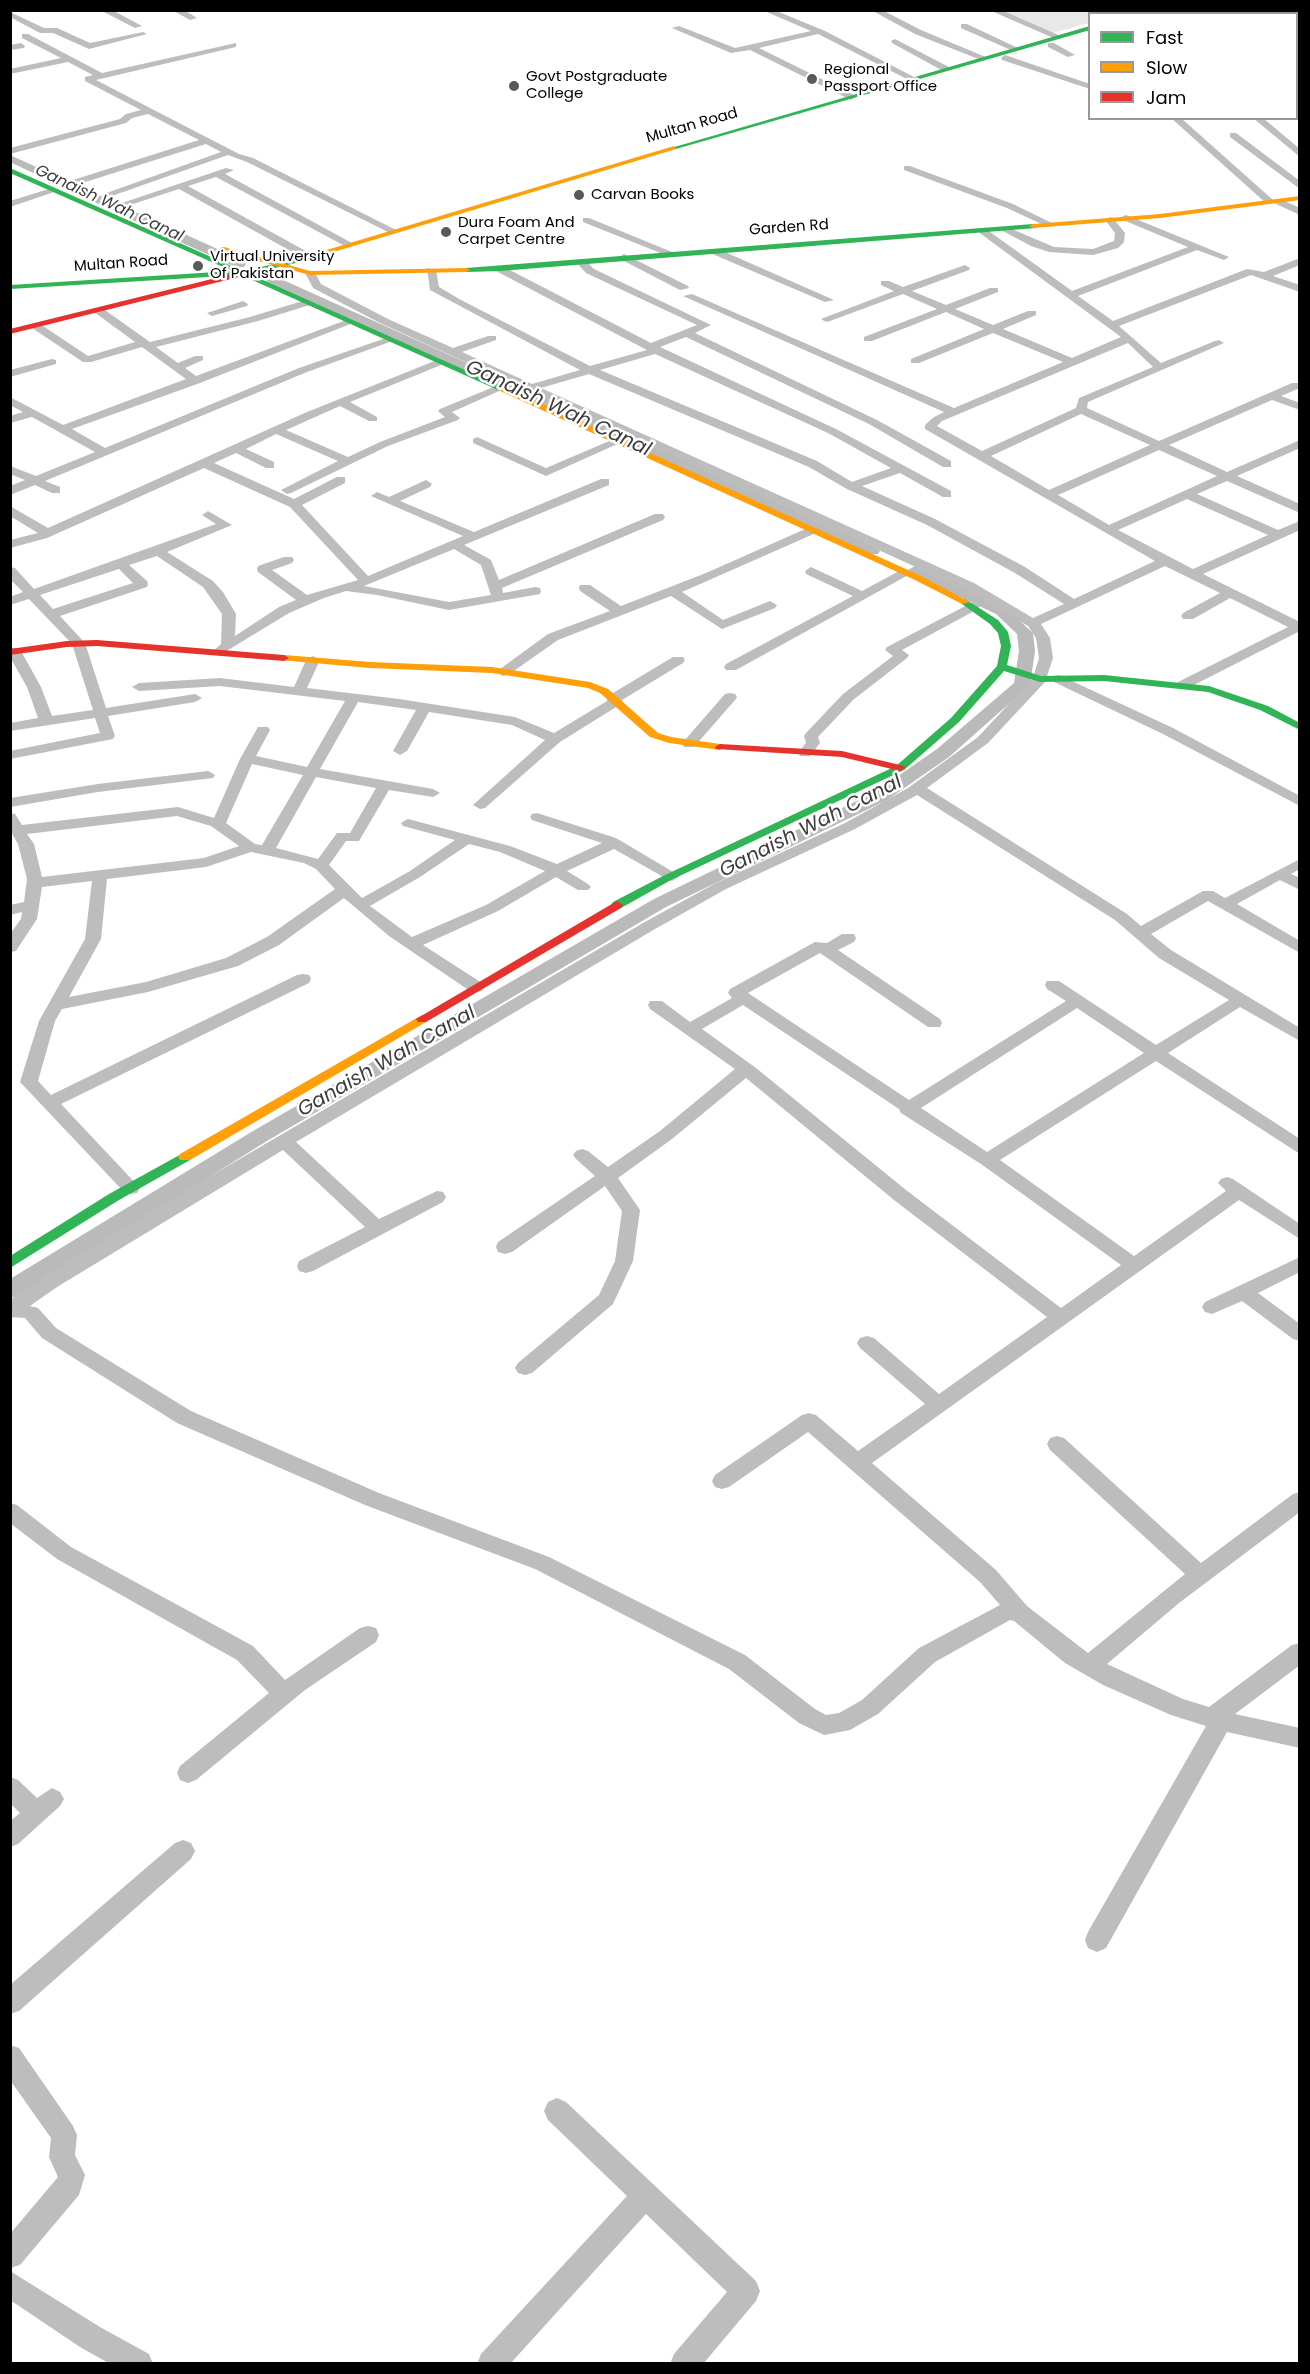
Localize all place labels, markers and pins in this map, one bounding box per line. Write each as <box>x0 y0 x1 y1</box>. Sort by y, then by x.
place label: Regional Passport Office <box>824 61 937 96</box>
place label: Govt Postgraduate College <box>526 68 667 103</box>
marker: Regional Passport Office <box>805 72 819 86</box>
marker: Govt Postgraduate College <box>507 79 521 93</box>
place label: Carvan Books <box>591 186 694 204</box>
marker: Carvan Books <box>572 188 586 202</box>
place label: Dura Foam And Carpet Centre <box>458 214 575 249</box>
marker: Dura Foam And Carpet Centre <box>439 225 453 239</box>
place label: Virtual University Of Pakistan <box>210 248 334 283</box>
marker: Virtual University Of Pakistan <box>191 259 205 273</box>

